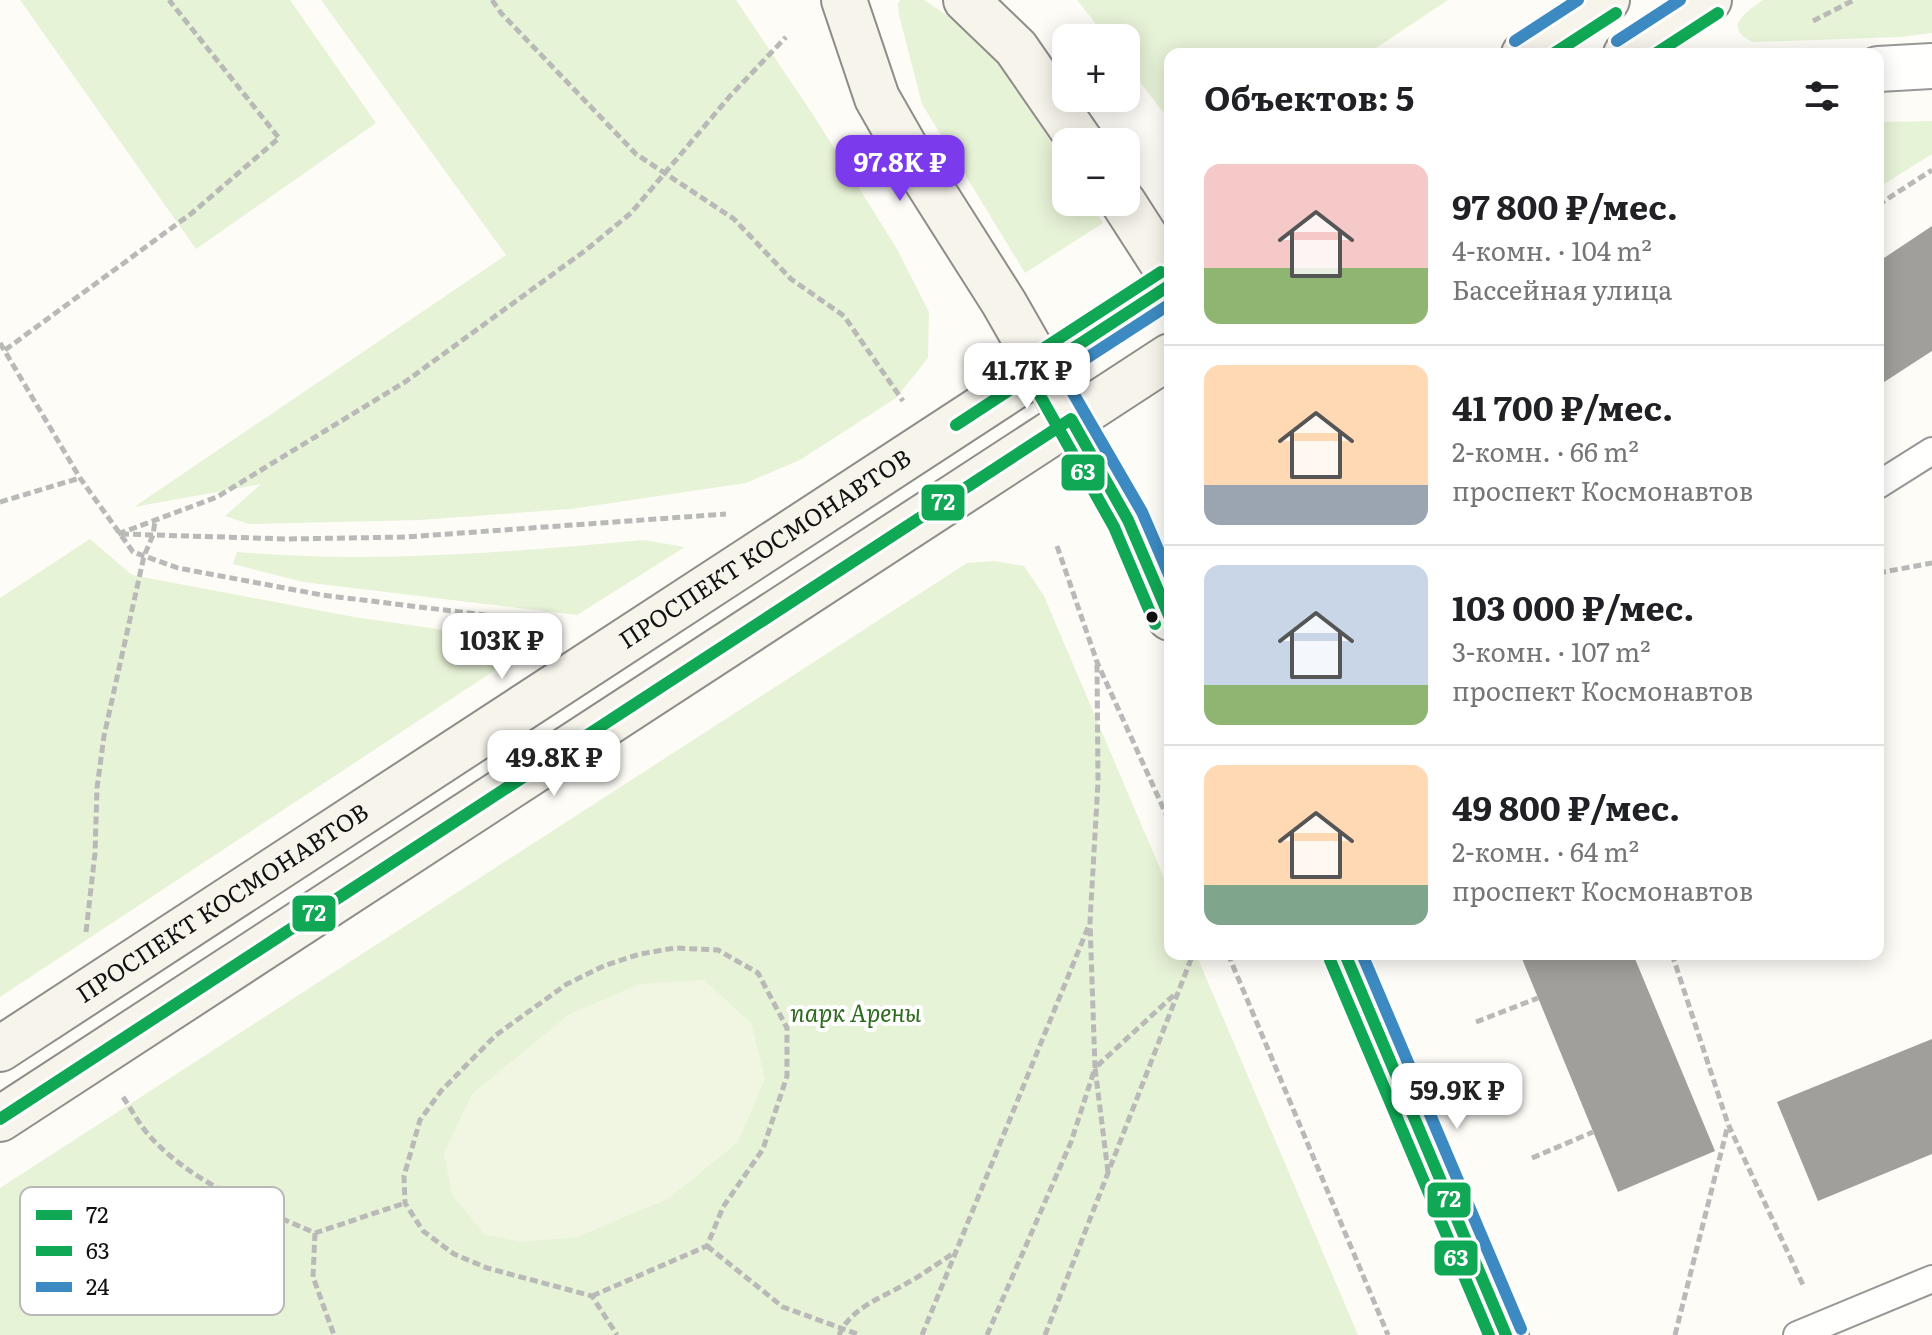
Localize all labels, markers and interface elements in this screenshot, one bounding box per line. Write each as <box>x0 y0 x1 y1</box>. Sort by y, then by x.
map controls <box>1052 24 1140 216</box>
button: + <box>1052 24 1140 112</box>
text: Объектов: 5 <box>1204 71 1414 121</box>
icon: filters <box>1800 74 1844 118</box>
button: − <box>1052 128 1140 216</box>
pin: 97.8K ₽ <box>826 135 974 203</box>
text: 97.8K ₽ <box>854 141 947 180</box>
text: 97 800 ₽/мес. <box>1452 180 1678 230</box>
icon: home <box>1268 196 1364 292</box>
text: 4-комн. · 104 m² <box>1452 230 1652 269</box>
text: Бассейная улица <box>1452 269 1672 308</box>
pin: 41.7K ₽ <box>953 343 1101 411</box>
text: 41.7K ₽ <box>982 349 1072 388</box>
text: 41 700 ₽/мес. <box>1452 381 1673 431</box>
icon: home <box>1268 397 1364 493</box>
text: 2-комн. · 66 m² <box>1452 431 1639 470</box>
street label: ПРОСПЕКТ КОСМОНАВТОВ <box>611 439 917 656</box>
line badge: 63 <box>1060 453 1106 492</box>
text: 63 <box>1070 454 1096 487</box>
text: проспект Космонавтов <box>1452 470 1753 509</box>
line badge: 72 <box>920 483 966 522</box>
text: 72 <box>931 484 955 517</box>
text: 103 000 ₽/мес. <box>1452 581 1695 631</box>
icon: home <box>1268 597 1364 693</box>
unlabelled marker <box>1144 609 1160 625</box>
pin: 103K ₽ <box>437 613 567 681</box>
text: 103K ₽ <box>460 619 544 658</box>
text: 3-комн. · 107 m² <box>1452 631 1651 670</box>
text: проспект Космонавтов <box>1452 670 1753 709</box>
pin: 49.8K ₽ <box>480 730 628 798</box>
text: 49.8K ₽ <box>505 736 603 775</box>
text: 49 800 ₽/мес. <box>1452 781 1680 831</box>
street label: ПРОСПЕКТ КОСМОНАВТОВ <box>68 793 374 1010</box>
icon: home <box>1268 797 1364 893</box>
text: 2-комн. · 64 m² <box>1452 831 1639 870</box>
text: проспект Космонавтов <box>1452 870 1753 909</box>
line badge: 72 <box>291 894 337 933</box>
text: 72 <box>302 895 326 928</box>
park label: парк Арены <box>791 994 922 1029</box>
pin: 59.9K ₽ <box>1383 1063 1531 1131</box>
text: 59.9K ₽ <box>1409 1069 1505 1108</box>
line badge: 72 <box>1426 1181 1472 1219</box>
text: 72 <box>1437 1181 1461 1214</box>
legend <box>20 1187 284 1315</box>
text: 72 <box>86 1197 108 1230</box>
text: 63 <box>86 1233 110 1266</box>
line badge: 63 <box>1433 1239 1479 1277</box>
text: 63 <box>1443 1240 1469 1273</box>
text: 24 <box>86 1269 109 1302</box>

